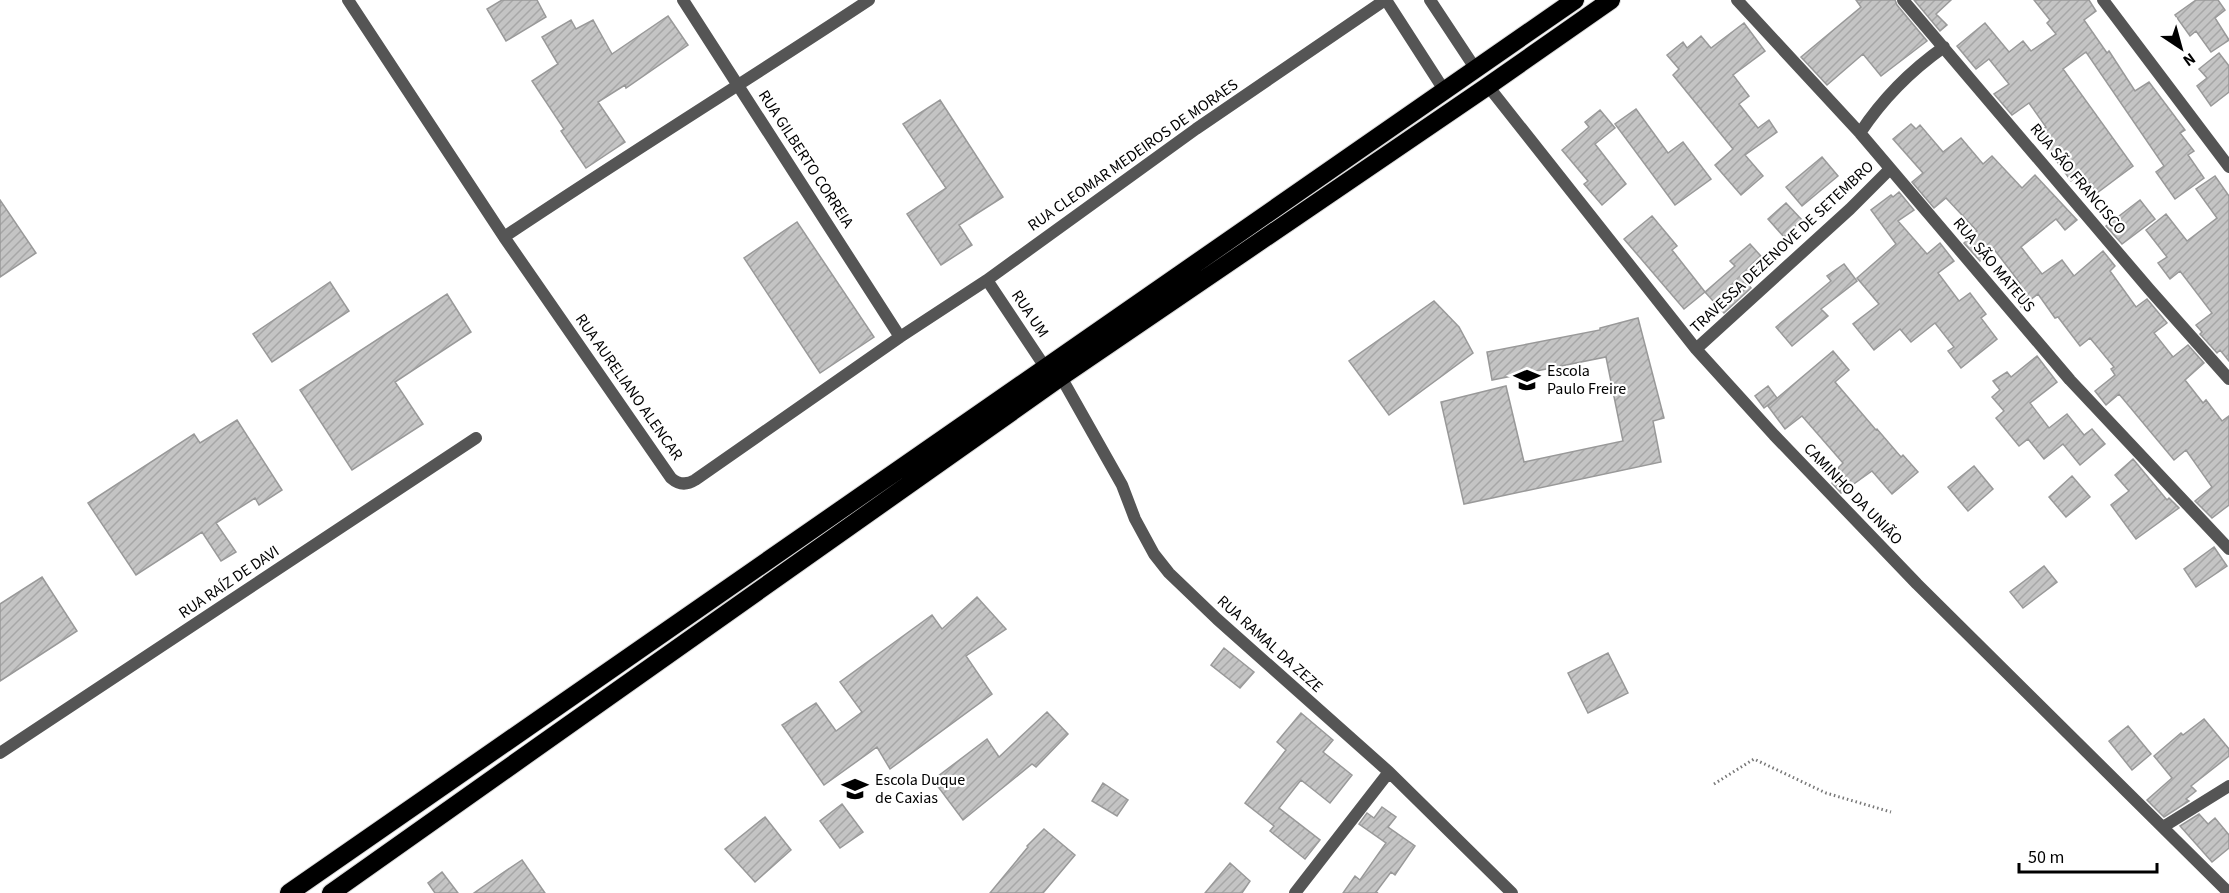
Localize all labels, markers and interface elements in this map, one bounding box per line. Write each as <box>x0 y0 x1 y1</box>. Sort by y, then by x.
north arrow <box>2151 18 2211 78</box>
text: N <box>2178 47 2200 71</box>
street label: RUA CLEOMAR MEDEIROS DE MORAES <box>1023 74 1243 236</box>
street label: RUA GILBERTO CORREIA <box>753 86 859 233</box>
street label: RUA SÃO FRANCISCO <box>2025 119 2131 239</box>
street label: TRAVESSA DEZENOVE DE SETEMBRO <box>1685 156 1879 338</box>
street label: RUA SÃO MATEUS <box>1948 213 2040 317</box>
street label: RUA UM <box>1006 286 1054 342</box>
street label: RUA AURELIANO ALENCAR <box>570 309 688 465</box>
place label: Escola Paulo Freire <box>1547 360 1626 400</box>
school or university icon: Escola Paulo Freire <box>1512 365 1542 395</box>
street label: CAMINHO DA UNIÃO <box>1799 438 1907 550</box>
street label: RUA RAÍZ DE DAVI <box>174 540 284 624</box>
street label: RUA RAMAL DA ZEZE <box>1212 590 1328 698</box>
place label: Escola Duque de Caxias <box>875 769 965 809</box>
school or university icon: Escola Duque de Caxias <box>840 774 870 804</box>
scale bar <box>2019 836 2157 874</box>
text: 50 m <box>2028 845 2064 870</box>

